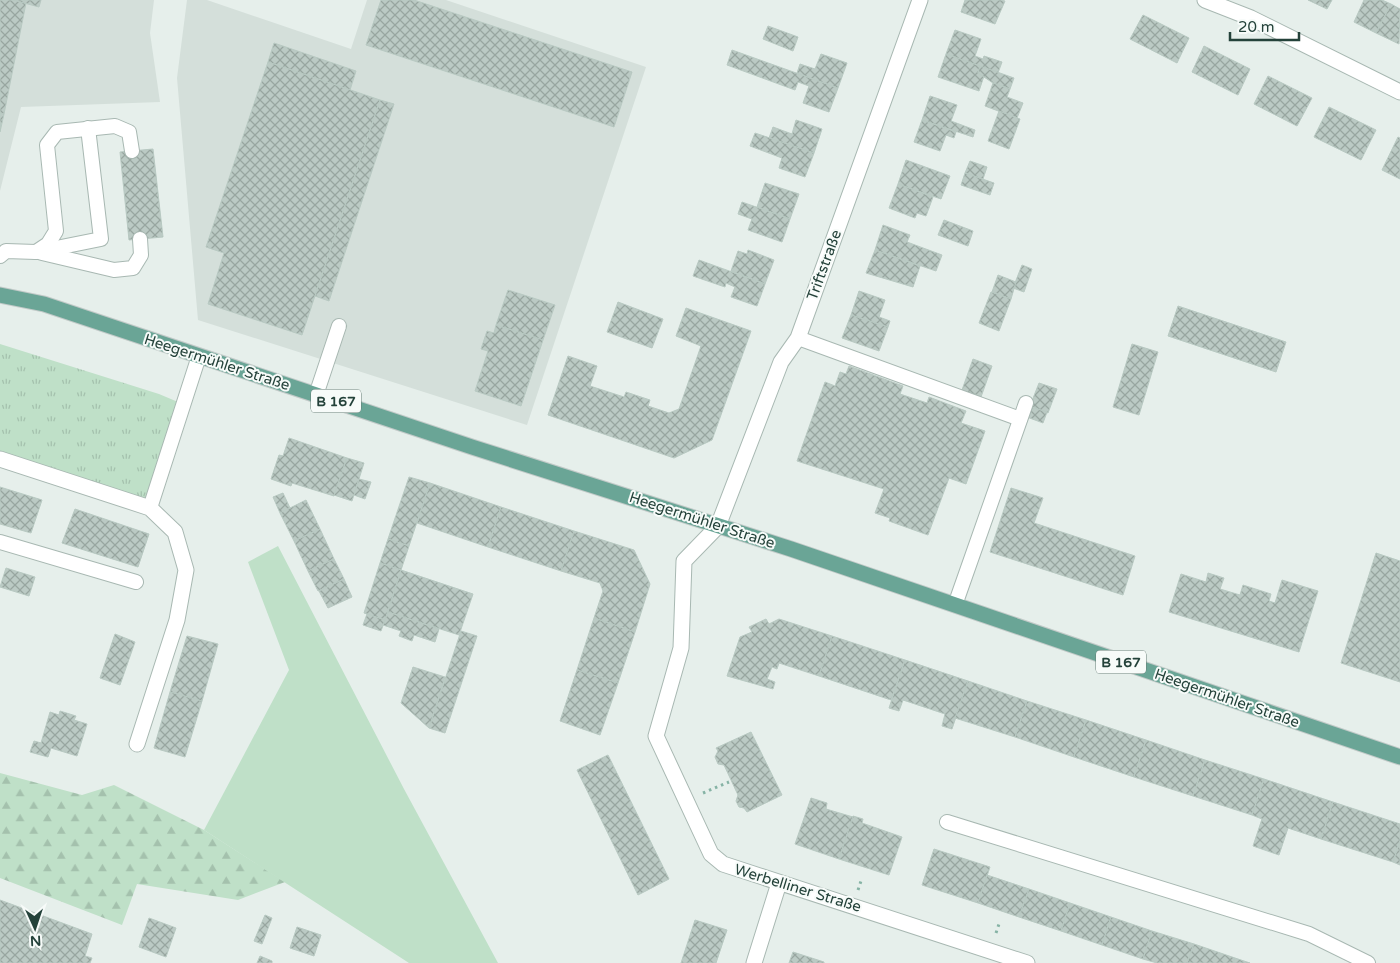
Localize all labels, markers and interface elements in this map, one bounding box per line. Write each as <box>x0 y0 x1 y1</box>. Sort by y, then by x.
scale bar <box>1230 10 1299 42</box>
text: 20 m <box>1238 18 1275 36</box>
street label: Triftstraße <box>803 227 845 303</box>
street label: Heegermühler Straße <box>142 330 292 394</box>
road number: B 167 <box>311 390 361 412</box>
street label: Heegermühler Straße <box>627 488 777 552</box>
road number: B 167 <box>1096 650 1146 674</box>
street label: Heegermühler Straße <box>1152 665 1302 731</box>
street label: Werbelliner Straße <box>732 860 864 916</box>
north arrow <box>10 903 60 953</box>
text: N <box>30 932 42 949</box>

